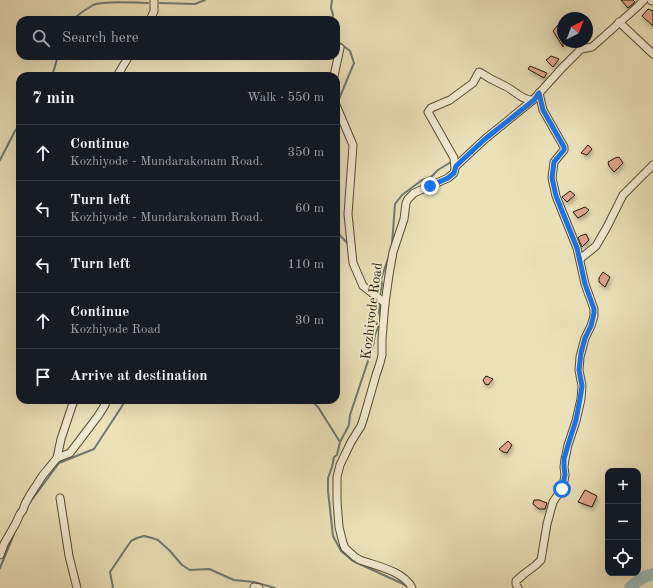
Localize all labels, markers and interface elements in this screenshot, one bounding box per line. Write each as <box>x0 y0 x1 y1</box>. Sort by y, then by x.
north arrow <box>557 12 593 48</box>
search box <box>16 16 340 60</box>
icon: search <box>30 27 52 49</box>
text: Search here <box>62 31 139 46</box>
text: 7 min <box>32 90 75 107</box>
text: Walk · 550 m <box>247 91 324 104</box>
text: Continue <box>70 137 129 152</box>
icon: ahead <box>32 142 54 164</box>
text: 350 m <box>287 146 324 159</box>
text: Kozhiyode - Mundarakonam Road. <box>70 155 263 168</box>
route end <box>421 177 439 195</box>
text: Turn left <box>70 193 130 208</box>
icon: left <box>32 198 54 220</box>
text: 60 m <box>295 202 324 215</box>
text: Kozhiyode - Mundarakonam Road. <box>70 211 263 224</box>
icon: left <box>32 254 54 276</box>
text: Turn left <box>70 257 130 272</box>
text: 110 m <box>287 258 324 271</box>
street label: Kozhiyode Road <box>359 262 385 360</box>
text: Continue <box>70 305 129 320</box>
icon: ahead <box>32 310 54 332</box>
text: 30 m <box>295 314 324 327</box>
text: Kozhiyode Road <box>70 323 161 336</box>
icon: arrive <box>32 366 54 388</box>
text: Arrive at destination <box>70 369 208 384</box>
map controls <box>605 468 641 576</box>
button: + <box>605 468 641 504</box>
route start <box>553 480 571 498</box>
button: − <box>605 504 641 540</box>
button: locate <box>605 540 641 576</box>

